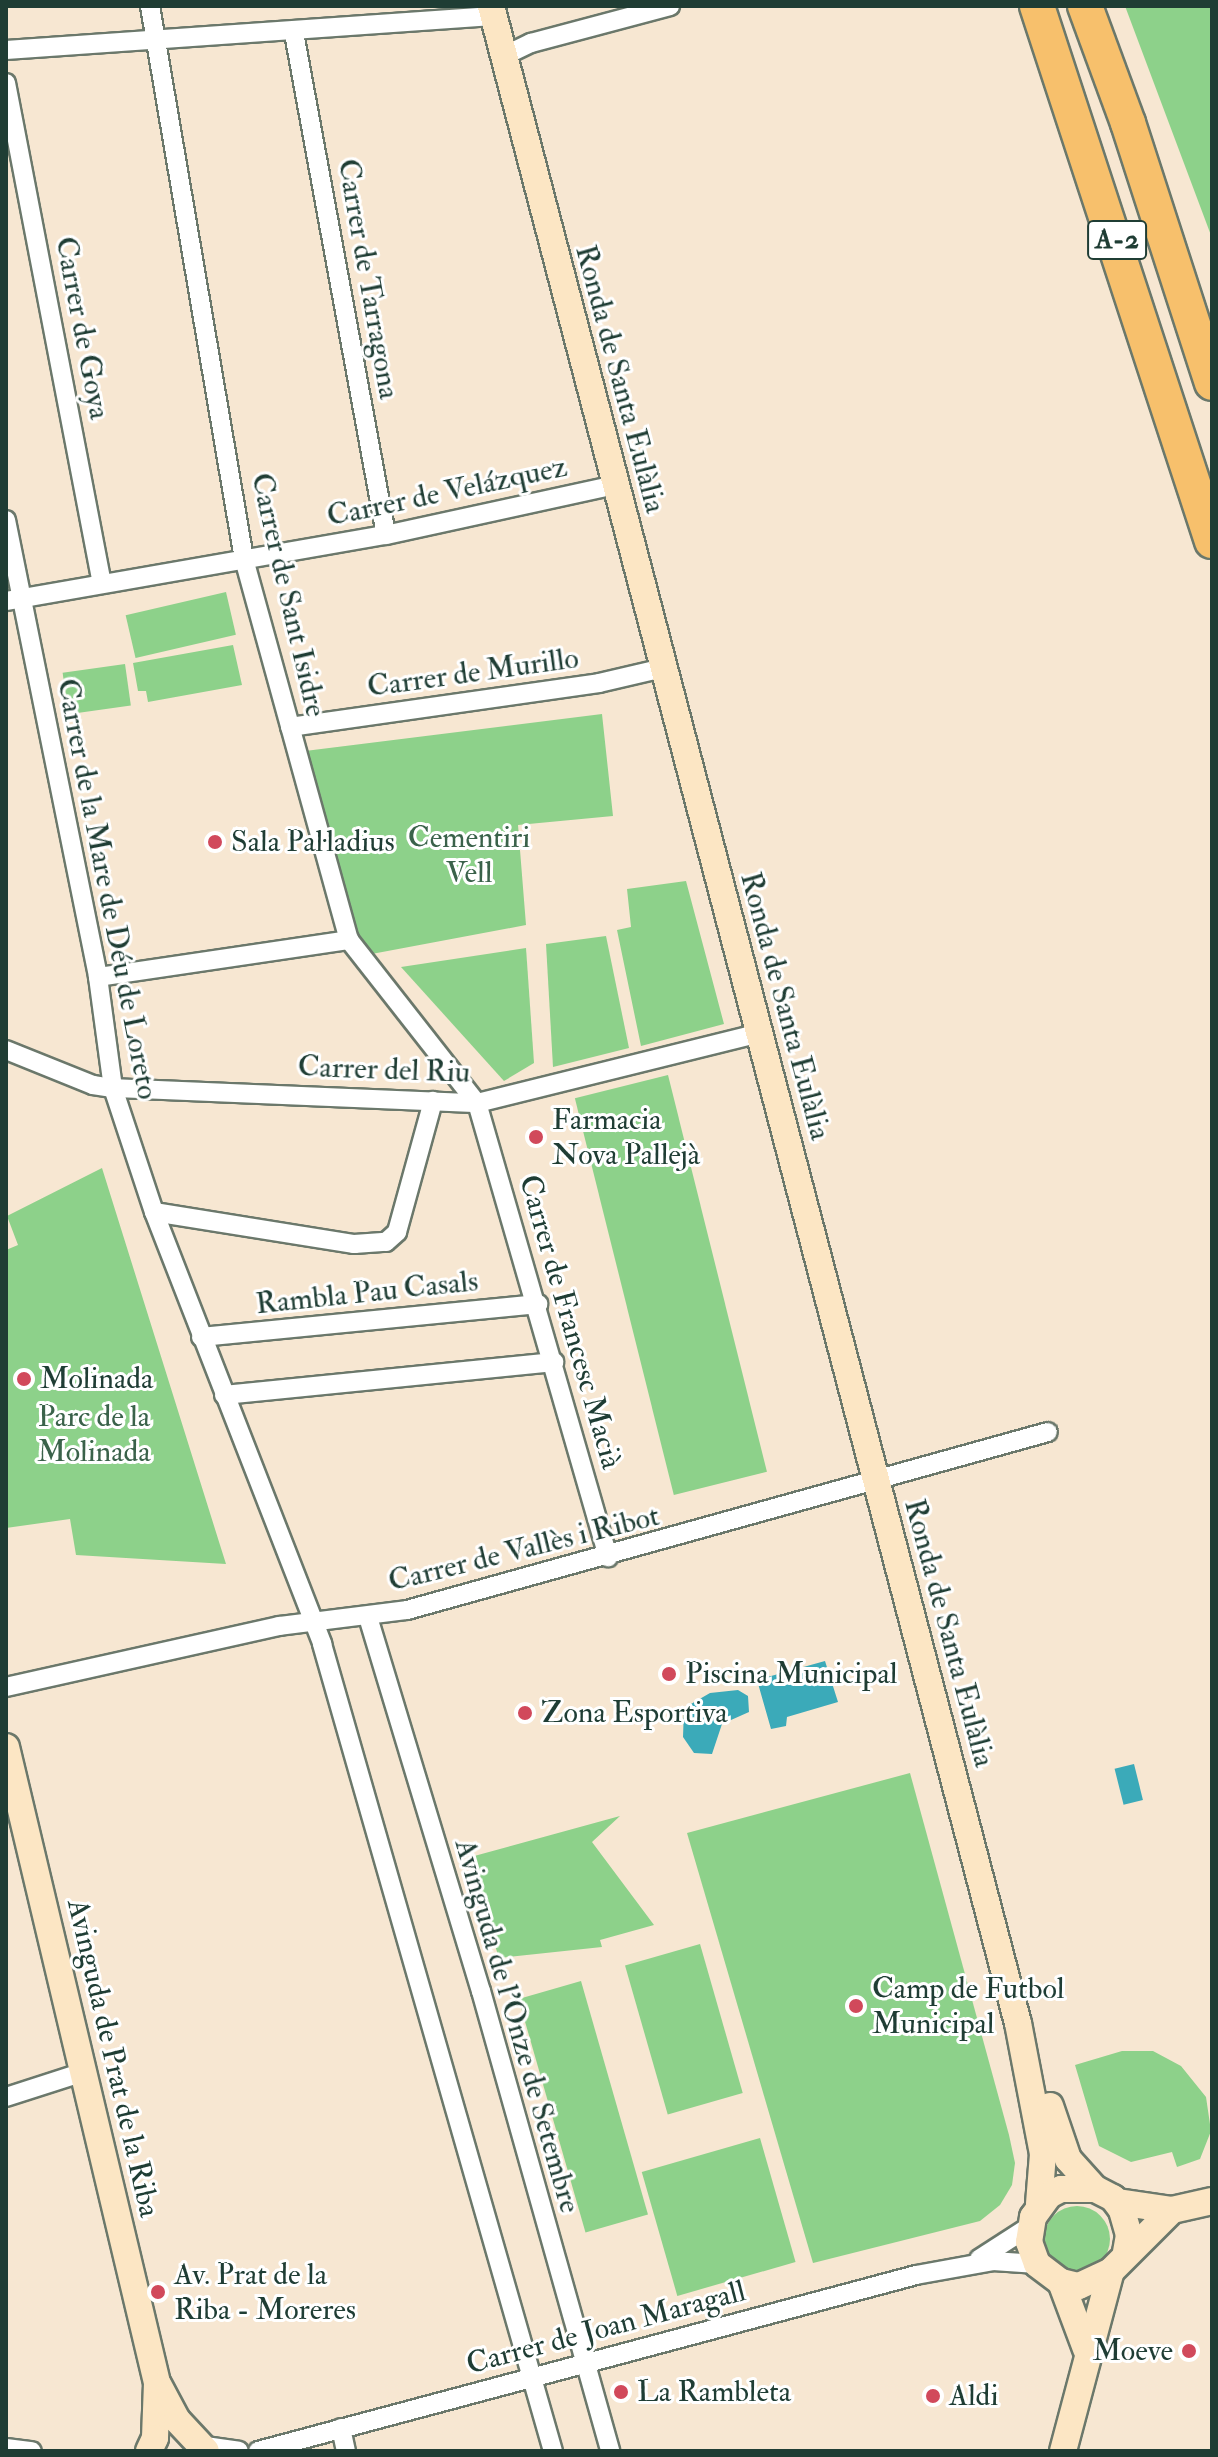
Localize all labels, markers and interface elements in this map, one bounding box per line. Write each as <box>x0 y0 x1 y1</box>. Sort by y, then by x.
street label: Carrer de Tarragona <box>329 156 407 402</box>
road number: A-2 <box>1087 216 1147 264</box>
street label: Carrer de Goya <box>47 234 117 422</box>
street label: Ronda de Santa Eulàlia <box>567 241 673 517</box>
street label: Carrer de Velázquez <box>324 449 570 535</box>
street label: Carrer de Sant Isidre <box>242 470 334 720</box>
street label: Carrer de Murillo <box>365 640 581 706</box>
street label: Carrer de la Mare de Déu de Loreto <box>49 676 165 1102</box>
park label: Cementiri Vell <box>408 820 530 890</box>
place label: Sala Pal·ladius <box>231 824 395 860</box>
marker: Sala Pal·ladius <box>206 833 224 851</box>
street label: Ronda de Santa Eulàlia <box>732 868 838 1144</box>
street label: Carrer del Riu <box>297 1049 471 1091</box>
place label: Farmacia Nova Pallejà <box>552 1102 700 1172</box>
marker: Farmacia Nova Pallejà <box>527 1128 545 1146</box>
street label: Carrer de Francesc Macià <box>511 1171 629 1473</box>
street label: Rambla Pau Casals <box>254 1263 480 1323</box>
place label: Molinada <box>40 1361 153 1397</box>
marker: Molinada <box>15 1370 33 1388</box>
park label: Parc de la Molinada <box>37 1399 151 1470</box>
street label: Ronda de Santa Eulàlia <box>896 1495 1002 1771</box>
street label: Carrer de Vallès i Ribot <box>385 1498 663 1600</box>
place label: Piscina Municipal <box>685 1656 897 1692</box>
marker: Piscina Municipal <box>660 1665 678 1683</box>
place label: Zona Esportiva <box>541 1695 727 1731</box>
marker: Zona Esportiva <box>516 1704 534 1722</box>
street label: Avinguda de l'Onze de Setembre <box>446 1835 588 2217</box>
street label: Avinguda de Prat de la Riba <box>59 1895 167 2221</box>
place label: Camp de Futbol Municipal <box>872 1971 1064 2042</box>
marker: Camp de Futbol Municipal <box>847 1997 865 2015</box>
place label: Av. Prat de la Riba - Moreres <box>174 2257 356 2328</box>
street label: Carrer de Joan Maragall <box>463 2273 749 2383</box>
marker: Av. Prat de la Riba - Moreres <box>149 2283 167 2301</box>
place label: Moeve <box>1092 2333 1173 2369</box>
marker: Moeve <box>1180 2342 1198 2360</box>
place label: La Rambleta <box>637 2374 791 2410</box>
place label: Aldi <box>949 2378 998 2414</box>
marker: La Rambleta <box>612 2383 630 2401</box>
marker: Aldi <box>924 2387 942 2405</box>

